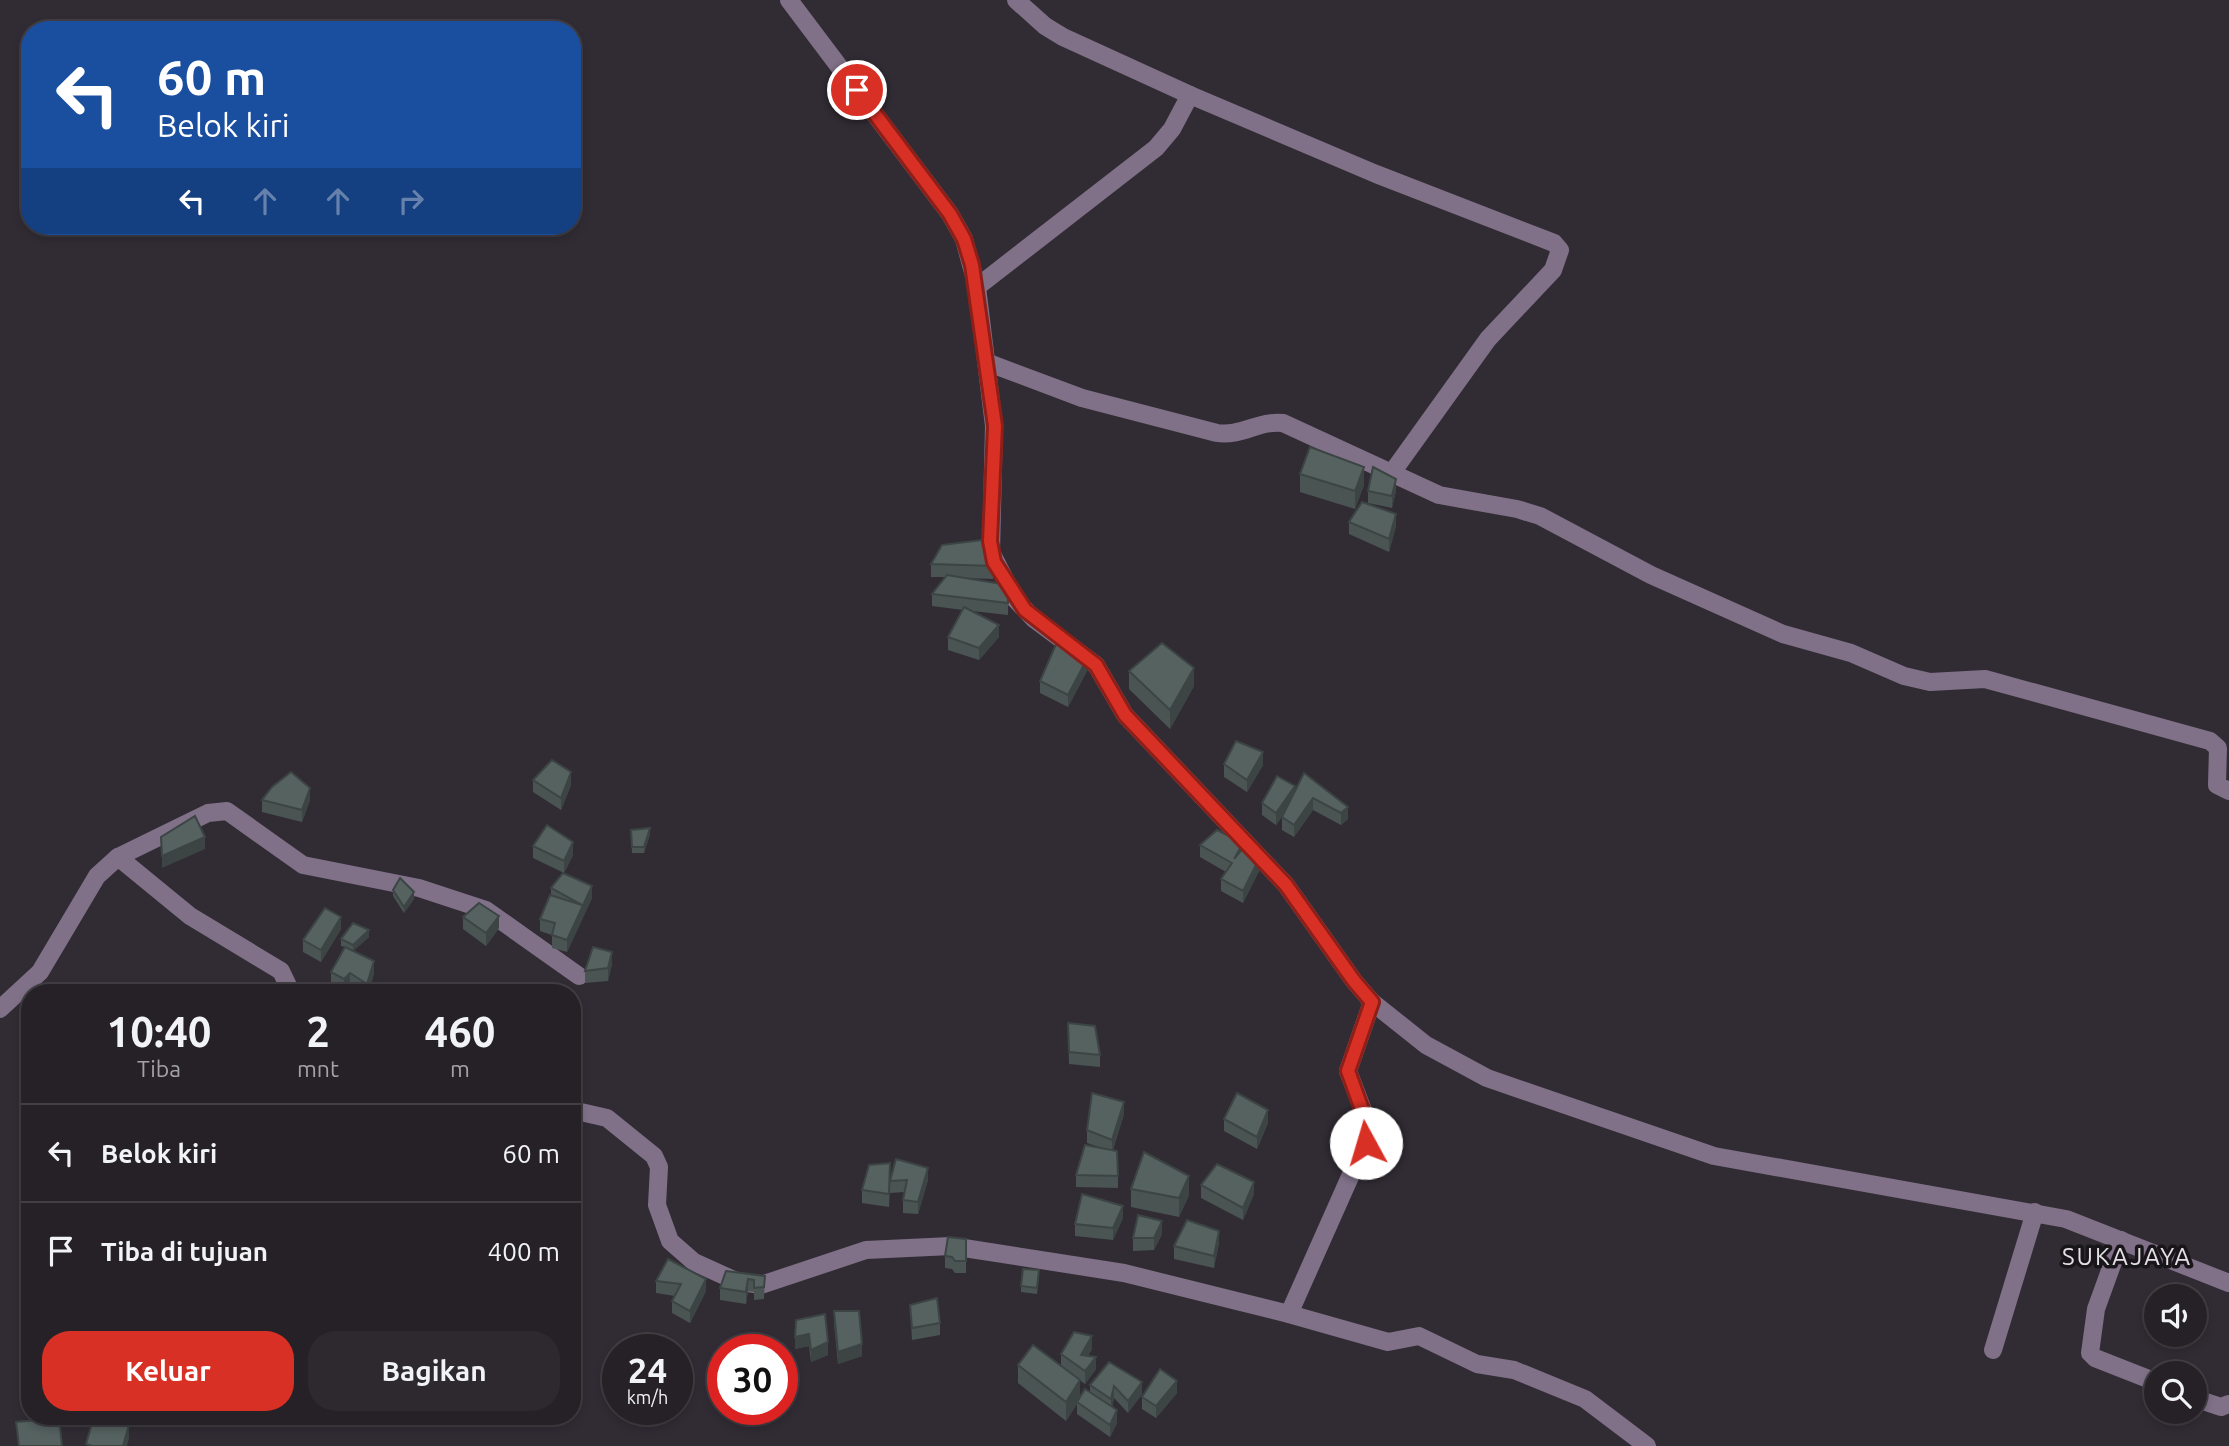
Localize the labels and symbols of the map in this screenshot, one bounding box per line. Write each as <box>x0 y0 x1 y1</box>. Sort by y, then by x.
pin <box>827 60 887 120</box>
position arrow <box>1329 1106 1403 1180</box>
district label: SUKAJAYA <box>2062 1243 2192 1270</box>
speed limit sign: 30 <box>707 1334 798 1425</box>

